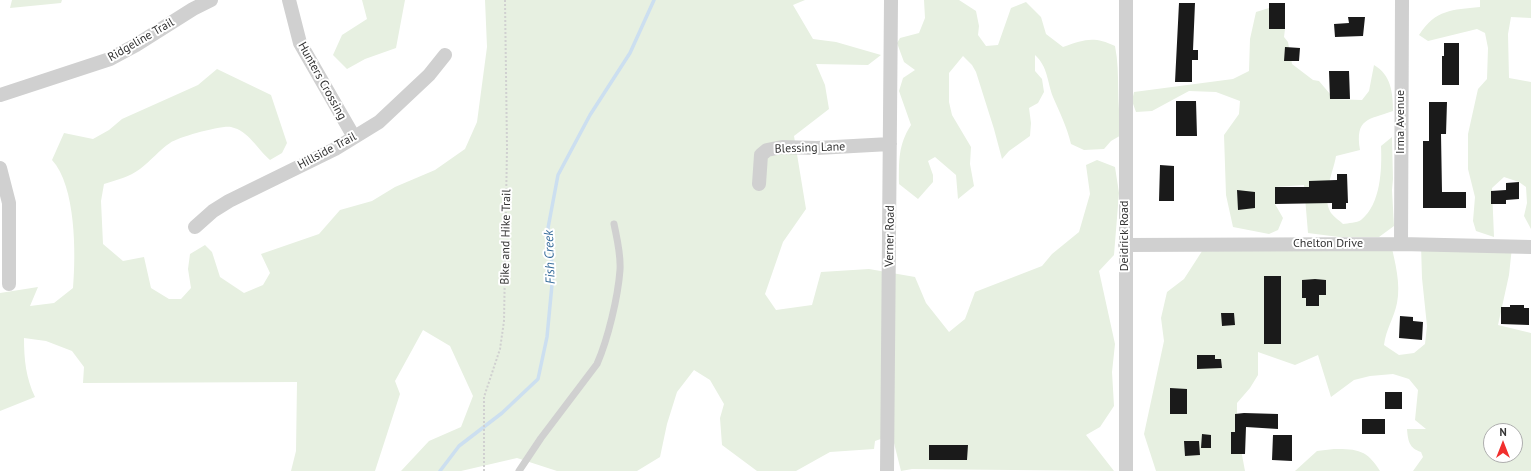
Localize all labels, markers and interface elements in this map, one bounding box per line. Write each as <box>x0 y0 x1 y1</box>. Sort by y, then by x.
street label: Ridgeline Trail <box>105 15 177 65</box>
street label: Hunters Crossing <box>295 39 349 123</box>
street label: Irma Avenue <box>1394 90 1408 154</box>
street label: Hillside Trail <box>295 130 359 172</box>
street label: Blessing Lane <box>774 140 846 156</box>
street label: Bike and Hike Trail <box>498 189 514 285</box>
street label: Deidrick Road <box>1118 201 1132 271</box>
street label: Verner Road <box>882 205 898 267</box>
water label: Fish Creek <box>541 230 559 284</box>
street label: Chelton Drive <box>1293 237 1363 251</box>
north arrow <box>1483 423 1523 463</box>
text: N <box>1499 425 1507 439</box>

